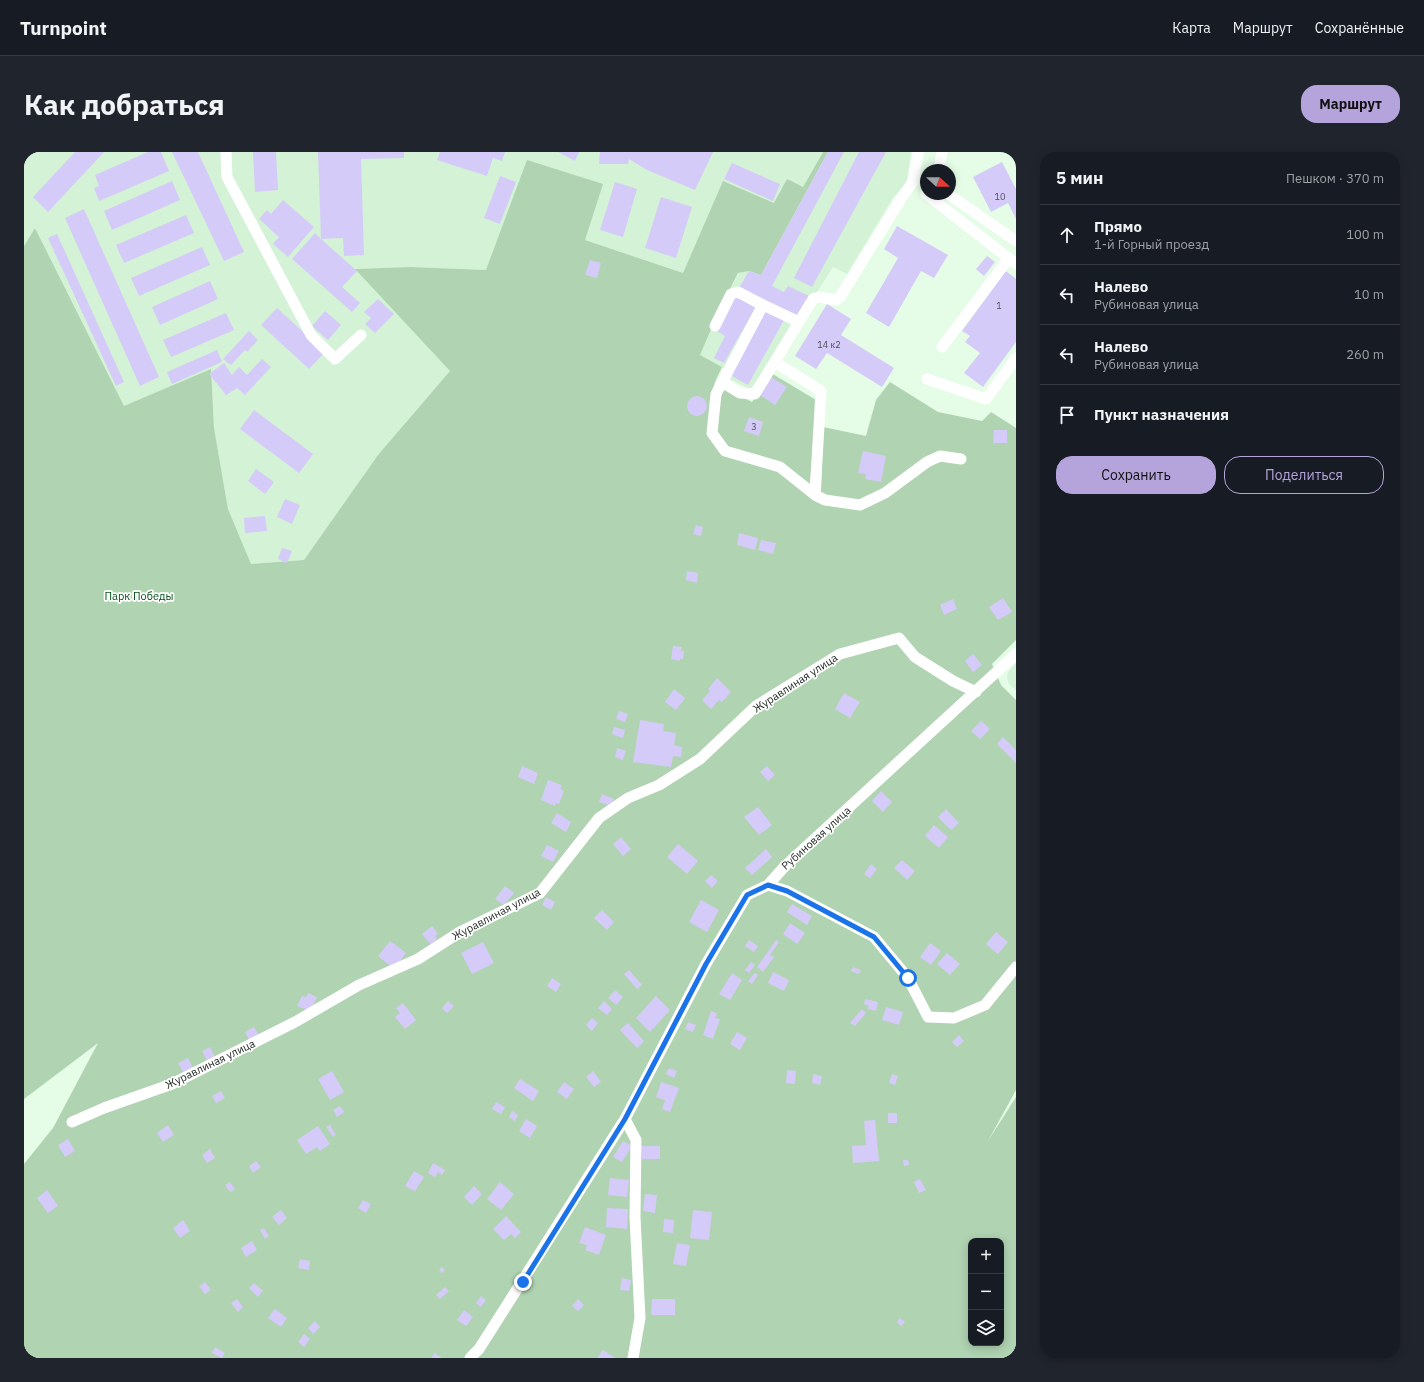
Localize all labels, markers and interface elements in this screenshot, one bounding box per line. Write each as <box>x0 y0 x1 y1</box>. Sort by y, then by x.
text: Turnpoint <box>20 16 107 40</box>
text: Карта <box>1172 19 1211 37</box>
text: Маршрут <box>1233 19 1293 37</box>
text: Сохранённые <box>1315 19 1404 37</box>
button: Маршрут <box>1301 85 1400 123</box>
text: Как добраться <box>24 86 225 123</box>
north arrow <box>920 164 956 200</box>
text: 5 мин <box>1056 167 1103 189</box>
text: Пешком · 370 m <box>1286 170 1384 187</box>
house number: 10 <box>995 191 1005 202</box>
text: Прямо <box>1094 217 1142 236</box>
icon: ahead <box>1056 224 1078 246</box>
text: 100 m <box>1346 226 1384 243</box>
text: 1-й Горный проезд <box>1094 236 1209 253</box>
text: Налево <box>1094 277 1148 296</box>
icon: left <box>1056 284 1078 306</box>
text: 10 m <box>1354 286 1384 303</box>
text: Рубиновая улица <box>1094 296 1199 313</box>
house number: 1 <box>996 300 1002 311</box>
text: Налево <box>1094 337 1148 356</box>
house number: 14 к2 <box>817 339 841 350</box>
icon: left <box>1056 344 1078 366</box>
text: 260 m <box>1346 346 1384 363</box>
text: Рубиновая улица <box>1094 356 1199 373</box>
icon: arrive <box>1056 404 1078 426</box>
text: Пункт назначения <box>1094 405 1229 424</box>
house number: 3 <box>751 421 757 432</box>
button: Сохранить <box>1056 456 1216 494</box>
button: Поделиться <box>1224 456 1384 494</box>
park label: Парк Победы <box>104 589 174 603</box>
street label: Журавлиная улица <box>750 650 840 716</box>
street label: Рубиновая улица <box>778 803 854 873</box>
street label: Журавлиная улица <box>449 885 543 943</box>
route start <box>899 969 917 987</box>
street label: Журавлиная улица <box>163 1036 257 1092</box>
map controls <box>968 1238 1004 1346</box>
button: + <box>968 1238 1004 1274</box>
route end <box>514 1273 532 1291</box>
button: − <box>968 1274 1004 1310</box>
button: layers <box>968 1310 1004 1346</box>

